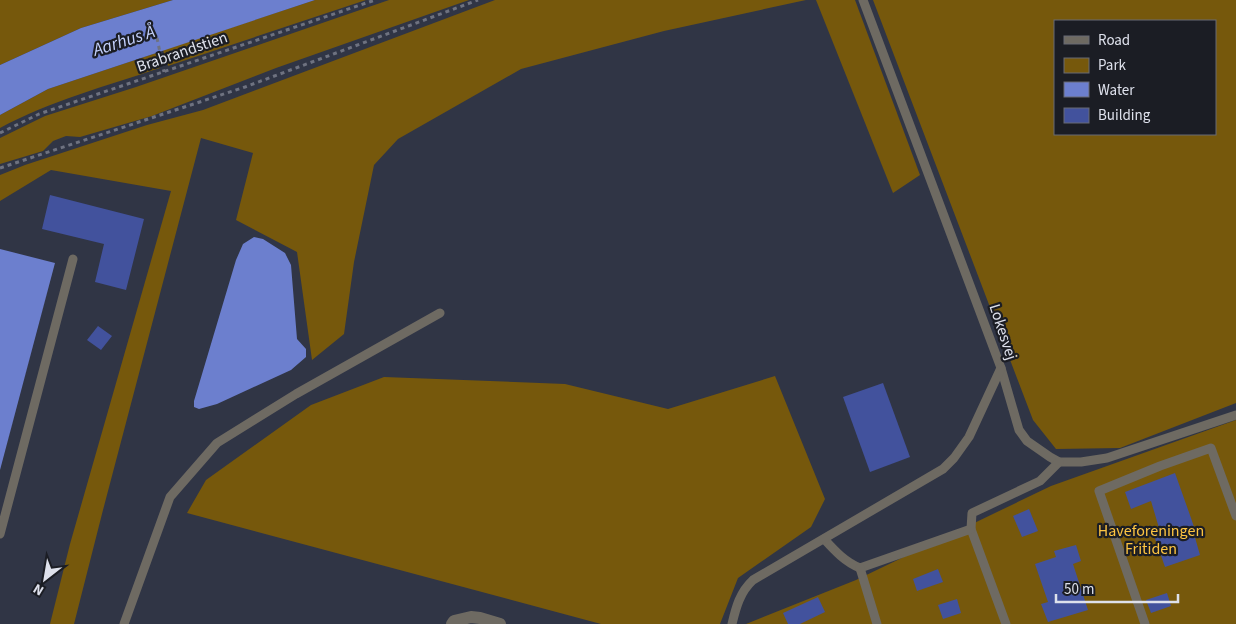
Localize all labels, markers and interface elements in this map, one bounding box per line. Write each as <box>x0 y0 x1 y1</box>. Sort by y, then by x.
water label: Aarhus Å <box>89 19 158 63</box>
legend <box>1054 20 1216 135</box>
street label: Brabrandstien <box>134 26 230 78</box>
text: Road <box>1098 30 1130 51</box>
text: Park <box>1098 55 1127 76</box>
text: Water <box>1098 80 1135 101</box>
text: Building <box>1098 105 1151 126</box>
street label: Lokesvej <box>984 301 1022 363</box>
park label: Haveforeningen Fritiden <box>1098 520 1204 560</box>
north arrow <box>20 554 70 604</box>
scale bar <box>1056 572 1178 604</box>
text: N <box>30 578 48 600</box>
text: 50 m <box>1064 579 1094 600</box>

